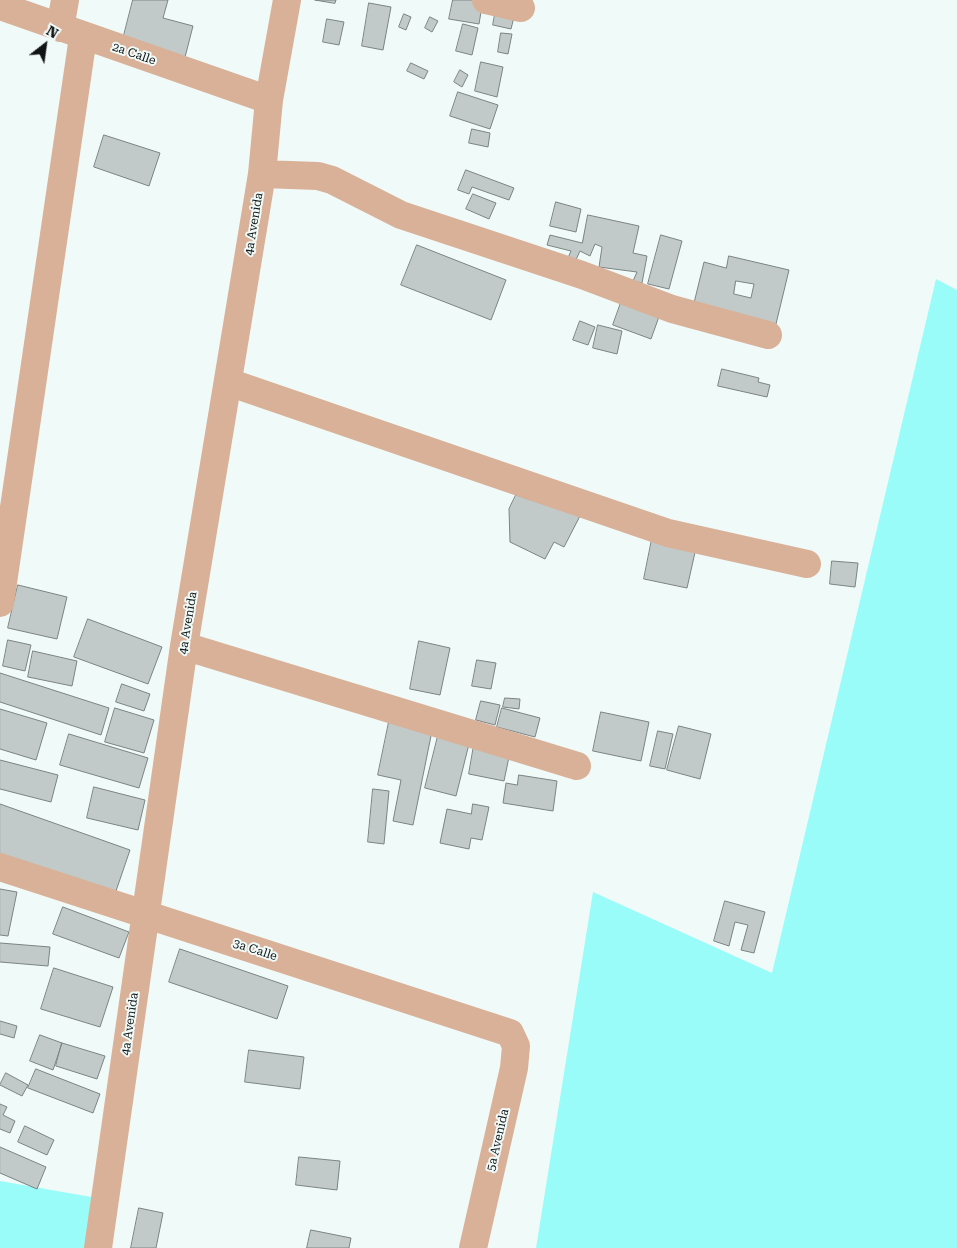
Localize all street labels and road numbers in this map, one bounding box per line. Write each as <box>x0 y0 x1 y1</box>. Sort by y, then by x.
street label: 2a Calle <box>110 40 158 68</box>
street label: 4a Avenida <box>242 192 266 256</box>
street label: 4a Avenida <box>176 591 200 655</box>
street label: 3a Calle <box>231 936 279 964</box>
street label: 4a Avenida <box>118 992 142 1056</box>
street label: 5a Avenida <box>484 1108 512 1172</box>

